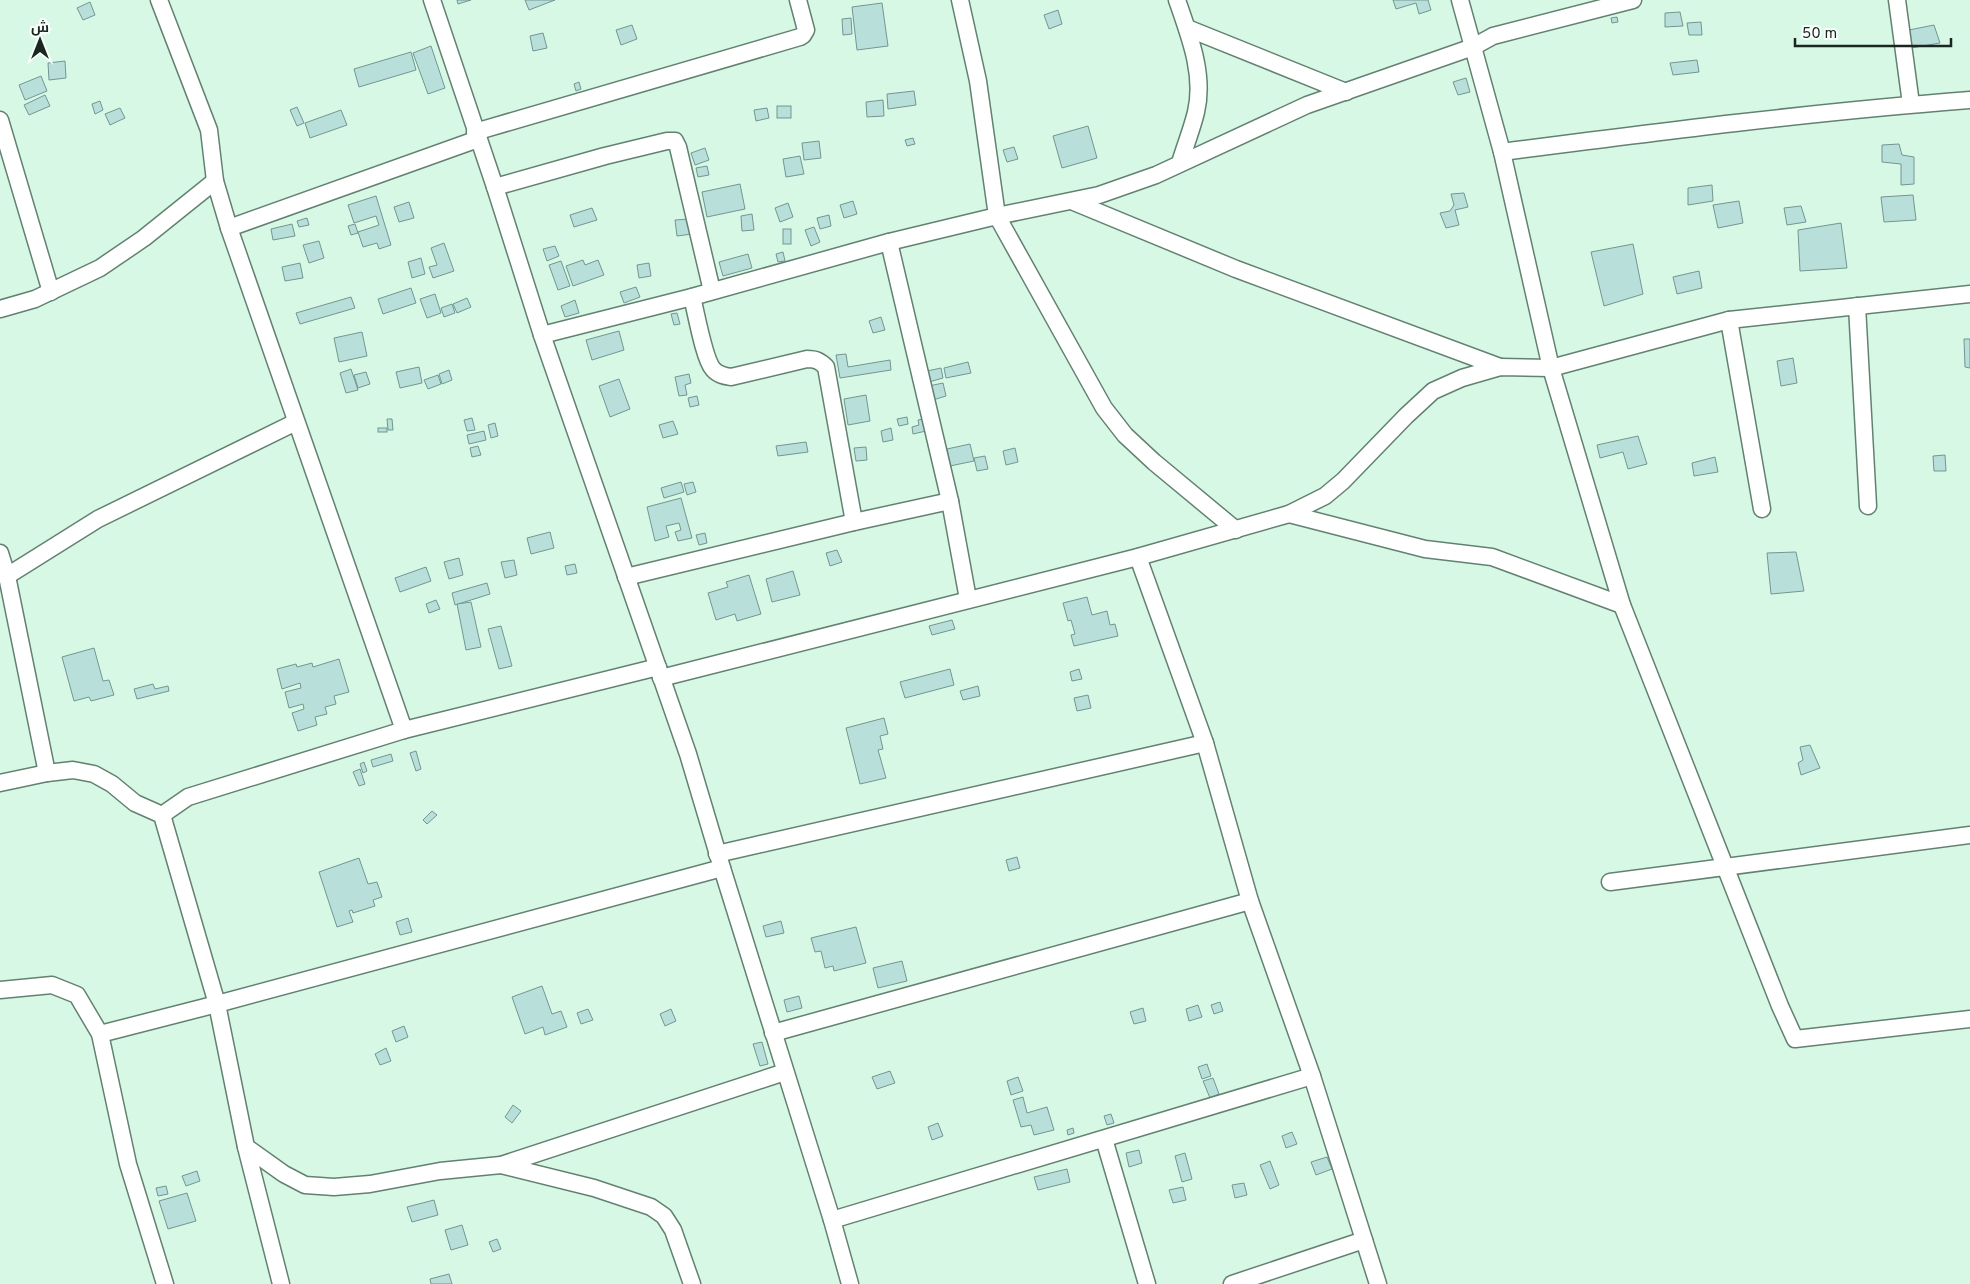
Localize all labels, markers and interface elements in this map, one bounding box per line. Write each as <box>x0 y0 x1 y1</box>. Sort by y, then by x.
north arrow <box>15 15 65 65</box>
scale bar <box>1795 15 1951 47</box>
text: ش <box>31 19 49 37</box>
text: 50 m <box>1802 25 1837 44</box>

